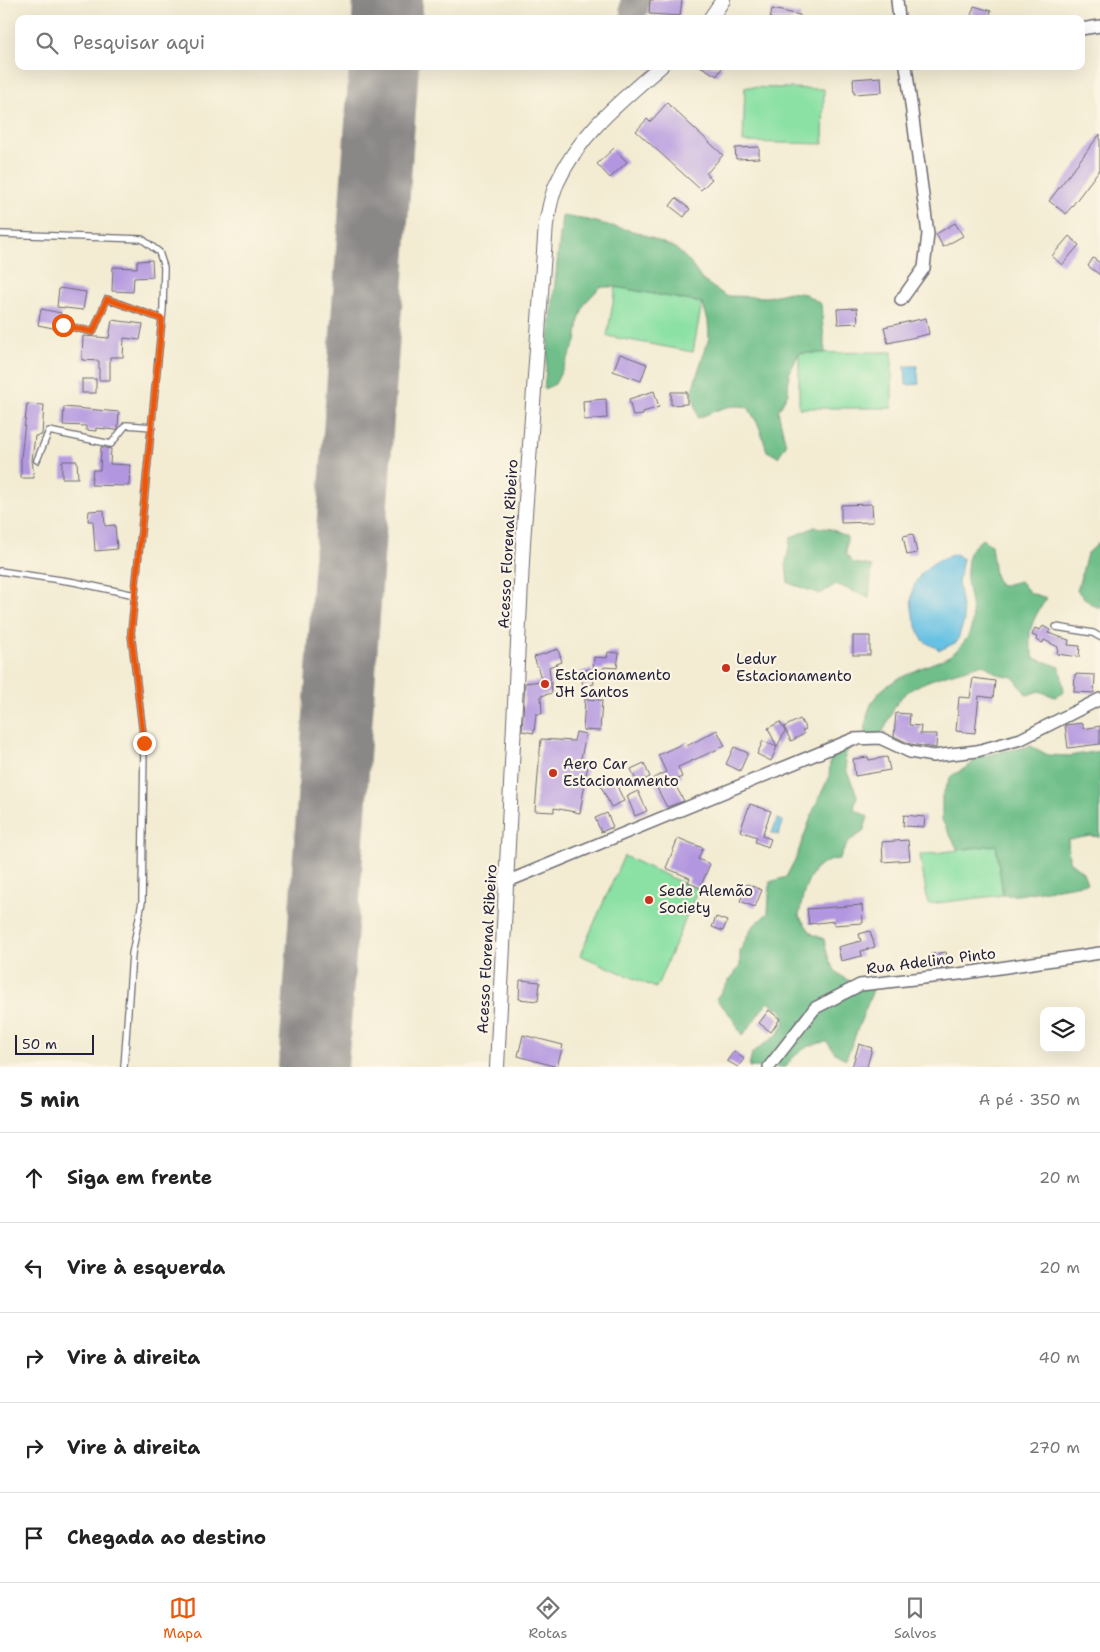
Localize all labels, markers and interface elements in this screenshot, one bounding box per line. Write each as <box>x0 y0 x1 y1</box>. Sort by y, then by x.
search box <box>15 15 1085 70</box>
icon: search <box>33 29 61 57</box>
text: Pesquisar aqui <box>73 30 205 55</box>
route start <box>52 314 75 337</box>
street label: Acesso Florenal Ribeiro <box>494 459 522 629</box>
place label: Ledur Estacionamento <box>736 649 852 686</box>
marker: Ledur Estacionamento <box>720 662 732 674</box>
place label: Estacionamento JH Santos <box>555 665 671 702</box>
marker: Estacionamento JH Santos <box>539 678 551 690</box>
route end <box>133 732 156 755</box>
place label: Aero Car Estacionamento <box>563 754 679 791</box>
marker: Aero Car Estacionamento <box>547 767 559 779</box>
street label: Acesso Florenal Ribeiro <box>473 864 501 1034</box>
place label: Sede Alemão Society <box>659 881 753 918</box>
marker: Sede Alemão Society <box>643 894 655 906</box>
street label: Rua Adelino Pinto <box>865 943 997 979</box>
map controls <box>1040 1007 1085 1052</box>
button: layers <box>1040 1007 1085 1052</box>
scale bar <box>15 1032 94 1055</box>
text: 50 m <box>22 1035 57 1053</box>
text: 5 min <box>20 1086 80 1114</box>
text: A pé · 350 m <box>979 1089 1080 1110</box>
icon: ahead <box>20 1164 48 1192</box>
text: Siga em frente <box>67 1165 212 1190</box>
text: 20 m <box>1039 1167 1080 1188</box>
icon: left <box>20 1254 48 1282</box>
text: Vire à esquerda <box>67 1255 225 1280</box>
text: 20 m <box>1039 1257 1080 1278</box>
icon: right <box>20 1344 48 1372</box>
text: Vire à direita <box>67 1345 200 1370</box>
text: 40 m <box>1038 1347 1080 1368</box>
icon: right <box>20 1434 48 1462</box>
text: Vire à direita <box>67 1435 200 1460</box>
text: 270 m <box>1029 1437 1080 1458</box>
icon: arrive <box>20 1524 48 1552</box>
text: Chegada ao destino <box>67 1525 266 1550</box>
tab: Mapa <box>163 1594 202 1642</box>
tab: Rotas <box>528 1594 567 1642</box>
tab: Salvos <box>894 1594 937 1642</box>

